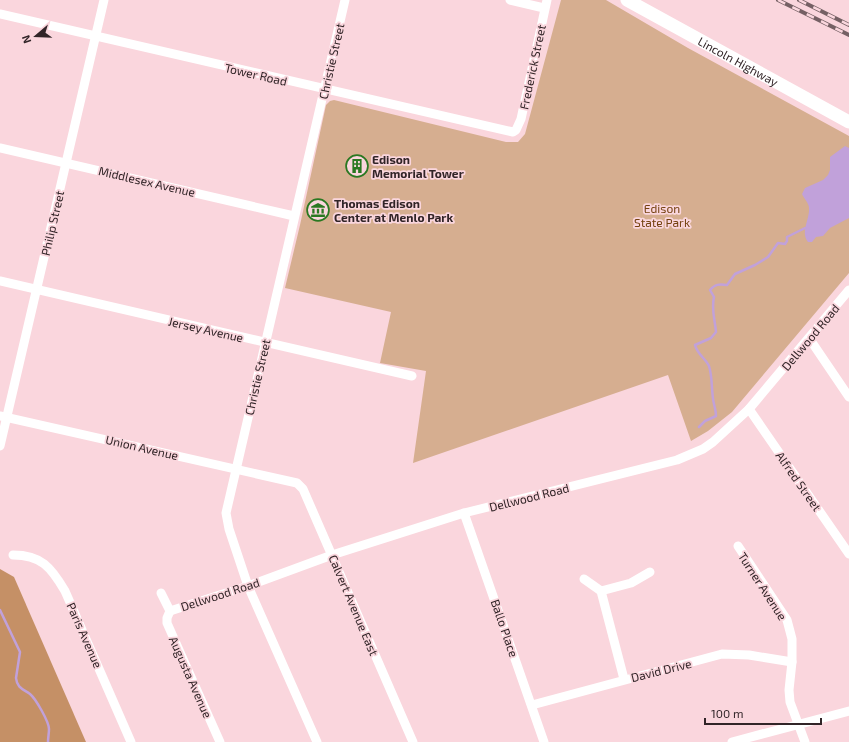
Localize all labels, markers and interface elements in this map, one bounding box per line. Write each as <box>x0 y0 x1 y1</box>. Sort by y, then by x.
north arrow <box>16 16 56 56</box>
street label: Christie Street <box>315 21 347 100</box>
street label: Frederick Street <box>516 23 548 111</box>
text: N <box>19 33 34 45</box>
street label: Lincoln Highway <box>696 33 781 89</box>
street label: Tower Road <box>223 60 289 88</box>
place label: Edison Memorial Tower <box>372 152 464 180</box>
building icon: Edison Memorial Tower <box>344 153 370 179</box>
street label: Middlesex Avenue <box>97 163 197 199</box>
street label: Philip Street <box>38 189 66 257</box>
place label: Thomas Edison Center at Menlo Park <box>334 196 453 224</box>
museum icon: Thomas Edison Center at Menlo Park <box>305 197 331 223</box>
park label: Edison State Park <box>634 201 690 229</box>
street label: Dellwood Road <box>778 301 842 373</box>
street label: Jersey Avenue <box>167 314 245 344</box>
street label: Christie Street <box>241 337 273 416</box>
street label: Union Avenue <box>104 432 180 462</box>
street label: Alfred Street <box>773 449 825 514</box>
street label: Dellwood Road <box>488 480 570 514</box>
street label: Turner Avenue <box>736 549 790 623</box>
street label: Calvert Avenue East <box>326 553 382 658</box>
street label: Dellwood Road <box>179 575 261 613</box>
street label: Ballo Place <box>489 597 521 659</box>
street label: Paris Avenue <box>64 600 106 670</box>
street label: Augusta Avenue <box>167 634 215 720</box>
street label: David Drive <box>629 656 693 684</box>
scale bar <box>705 700 821 726</box>
text: 100 m <box>711 706 743 720</box>

